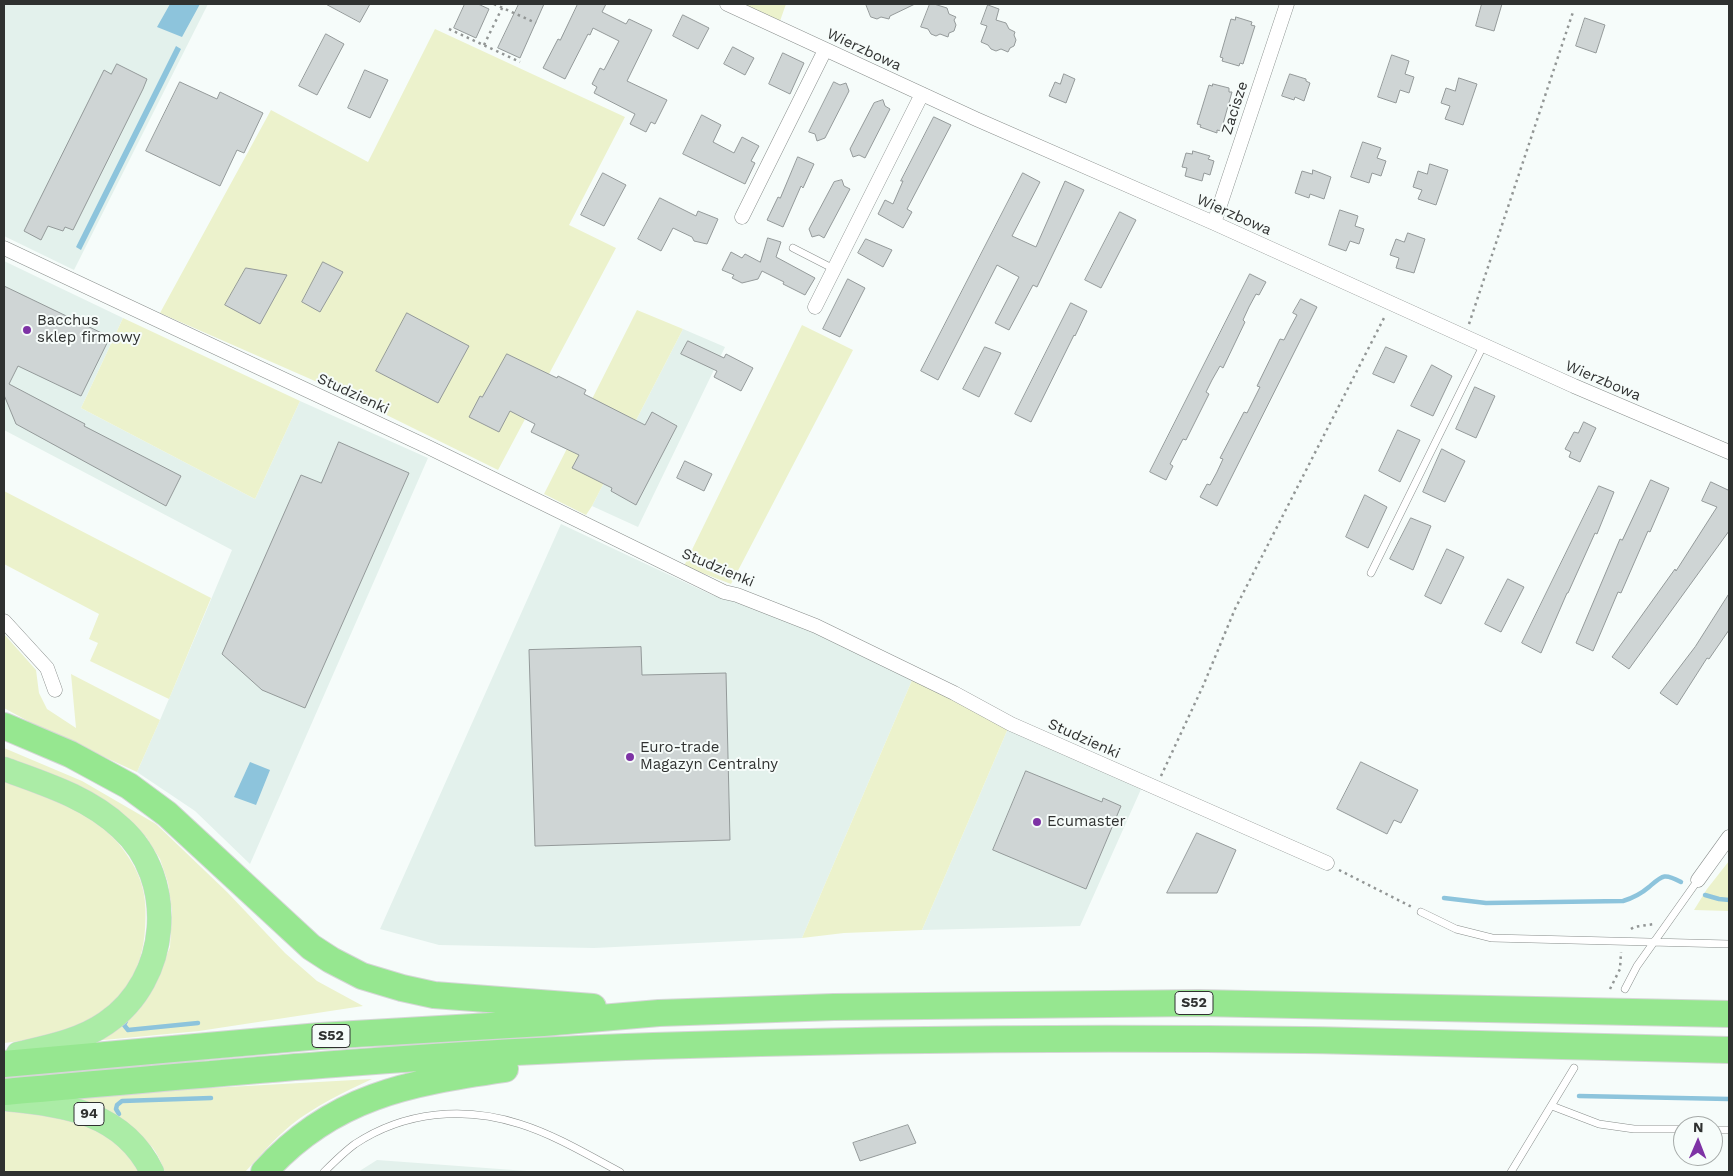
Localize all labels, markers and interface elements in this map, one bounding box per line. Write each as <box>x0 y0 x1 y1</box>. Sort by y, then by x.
street label: Wierzbowa <box>824 25 904 75</box>
street label: Zacisze <box>1218 79 1252 137</box>
street label: Wierzbowa <box>1194 190 1274 240</box>
place label: Bacchus sklep firmowy <box>37 312 141 347</box>
marker: Bacchus sklep firmowy <box>21 324 33 336</box>
street label: Wierzbowa <box>1563 357 1643 405</box>
street label: Studzienki <box>314 370 392 418</box>
street label: Studzienki <box>679 545 757 591</box>
street label: Studzienki <box>1045 715 1123 763</box>
place label: Euro-trade Magazyn Centralny <box>640 739 778 774</box>
marker: Euro-trade Magazyn Centralny <box>624 751 636 763</box>
place label: Ecumaster <box>1047 813 1126 831</box>
marker: Ecumaster <box>1031 816 1043 828</box>
road number: S52 <box>1175 991 1213 1014</box>
road number: S52 <box>312 1024 350 1048</box>
road number: 94 <box>74 1102 104 1126</box>
north arrow <box>1673 1116 1723 1166</box>
text: N <box>1693 1119 1704 1135</box>

